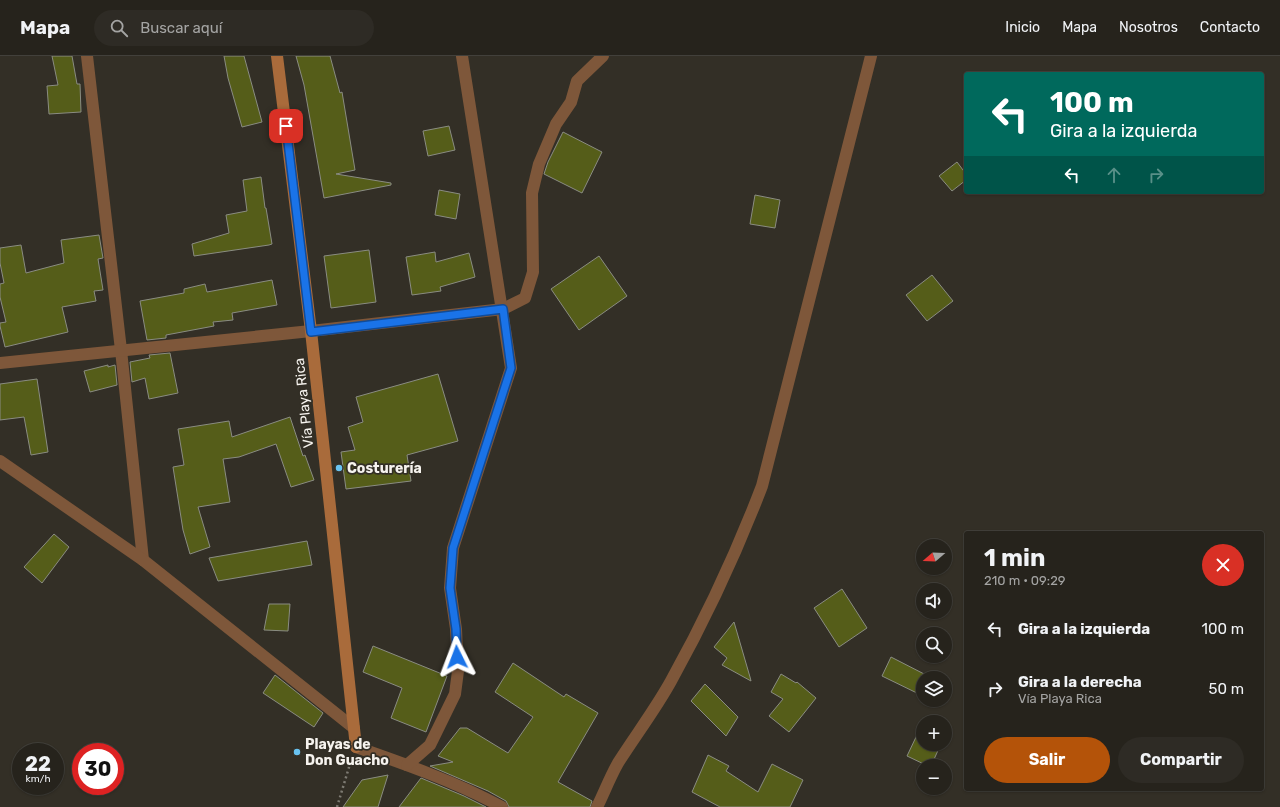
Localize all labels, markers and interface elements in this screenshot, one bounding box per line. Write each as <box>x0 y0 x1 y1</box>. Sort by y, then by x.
search box <box>94 10 374 46</box>
text: Mapa <box>20 16 70 39</box>
icon: search <box>108 17 130 39</box>
text: Buscar aquí <box>140 19 222 37</box>
text: Inicio <box>1005 19 1040 36</box>
text: Mapa <box>1062 19 1097 36</box>
text: Nosotros <box>1119 19 1178 36</box>
text: Contacto <box>1200 19 1260 36</box>
text: 100 m <box>1050 86 1134 119</box>
icon: left <box>984 88 1036 140</box>
pin <box>269 109 303 143</box>
icon: arrive <box>275 115 297 137</box>
text: Gira a la izquierda <box>1050 120 1197 142</box>
icon: left <box>1061 164 1083 186</box>
icon: ahead <box>1103 164 1125 186</box>
icon: right <box>1145 164 1167 186</box>
street label: Vía Playa Rica <box>291 357 317 449</box>
place label: Costurería <box>347 460 422 477</box>
marker: Costurería <box>334 463 344 473</box>
north arrow <box>916 539 952 575</box>
map controls <box>916 539 952 795</box>
text: 1 min <box>984 544 1045 572</box>
button: close <box>1202 544 1244 586</box>
text: 210 m · 09:29 <box>984 573 1065 588</box>
button: sound <box>916 583 952 619</box>
icon: left <box>984 618 1006 640</box>
text: Gira a la izquierda <box>1018 620 1150 638</box>
text: 100 m <box>1202 620 1244 638</box>
button: search <box>916 627 952 663</box>
position arrow <box>436 636 478 678</box>
button: layers <box>916 671 952 707</box>
text: Gira a la derecha <box>1018 673 1142 691</box>
icon: right <box>984 678 1006 700</box>
text: 50 m <box>1209 680 1244 698</box>
text: Vía Playa Rica <box>1018 691 1102 706</box>
button: + <box>916 715 952 751</box>
place label: Playas de Don Guacho <box>305 736 389 769</box>
button: Salir <box>984 737 1110 783</box>
button: Compartir <box>1118 737 1244 783</box>
speed limit sign: 30 <box>72 743 124 795</box>
marker: Playas de Don Guacho <box>292 747 302 757</box>
text: 22 <box>25 752 51 776</box>
button: − <box>916 759 952 795</box>
text: km/h <box>26 773 50 785</box>

